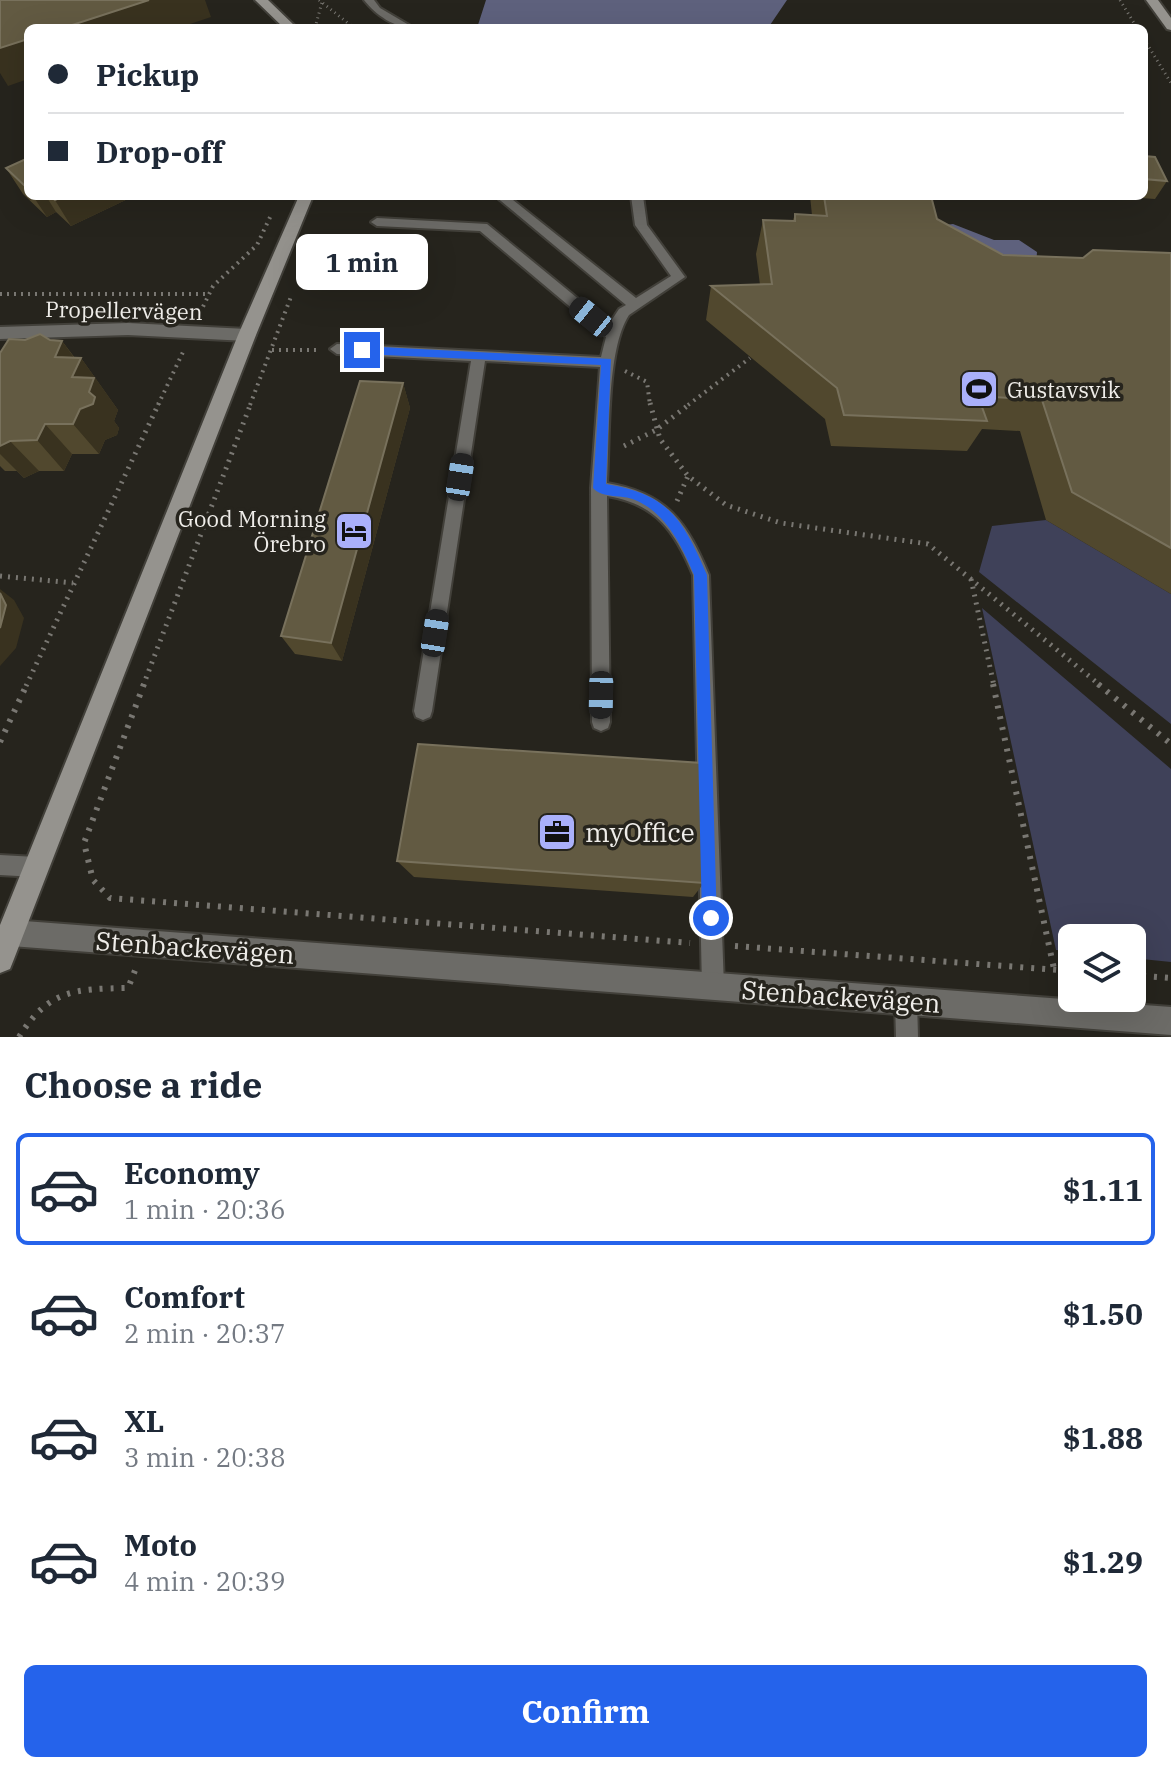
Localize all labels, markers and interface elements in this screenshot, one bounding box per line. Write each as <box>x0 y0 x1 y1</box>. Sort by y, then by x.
text: Pickup <box>96 55 199 94</box>
text: Drop-off <box>96 132 224 171</box>
callout: 1 min <box>296 234 428 290</box>
text: 1 min <box>326 245 398 279</box>
car <box>565 293 617 341</box>
street label: Propellervägen <box>45 294 203 326</box>
route end <box>344 332 380 368</box>
sports icon: Gustavsvik <box>958 368 1000 410</box>
place label: Gustavsvik <box>1007 375 1121 404</box>
car <box>444 451 476 503</box>
place label: Good Morning Örebro <box>178 504 326 558</box>
hotel icon: Good Morning Örebro <box>333 510 375 552</box>
car <box>419 607 451 659</box>
car <box>589 671 613 719</box>
office icon: myOffice <box>536 811 578 853</box>
place label: myOffice <box>585 815 695 849</box>
route start <box>693 900 729 936</box>
street label: Stenbackevägen <box>94 923 296 971</box>
map controls <box>1058 924 1146 1012</box>
button: layers <box>1058 924 1146 1012</box>
street label: Stenbackevägen <box>740 972 942 1020</box>
text: Choose a ride <box>24 1061 263 1108</box>
icon: car <box>28 1153 100 1225</box>
text: Economy <box>124 1153 260 1192</box>
text: $1.11 <box>1063 1170 1143 1209</box>
text: 1 min · 20:36 <box>124 1192 286 1226</box>
icon: car <box>28 1277 100 1349</box>
text: Comfort <box>124 1277 245 1316</box>
text: $1.50 <box>1063 1294 1143 1333</box>
text: 2 min · 20:37 <box>124 1316 286 1350</box>
icon: car <box>28 1401 100 1473</box>
text: XL <box>124 1401 164 1440</box>
text: $1.88 <box>1063 1418 1143 1457</box>
text: 3 min · 20:38 <box>124 1440 286 1474</box>
icon: car <box>28 1525 100 1597</box>
text: Moto <box>124 1525 197 1564</box>
text: $1.29 <box>1063 1542 1143 1581</box>
text: 4 min · 20:39 <box>124 1564 286 1598</box>
button: Confirm <box>24 1665 1147 1757</box>

